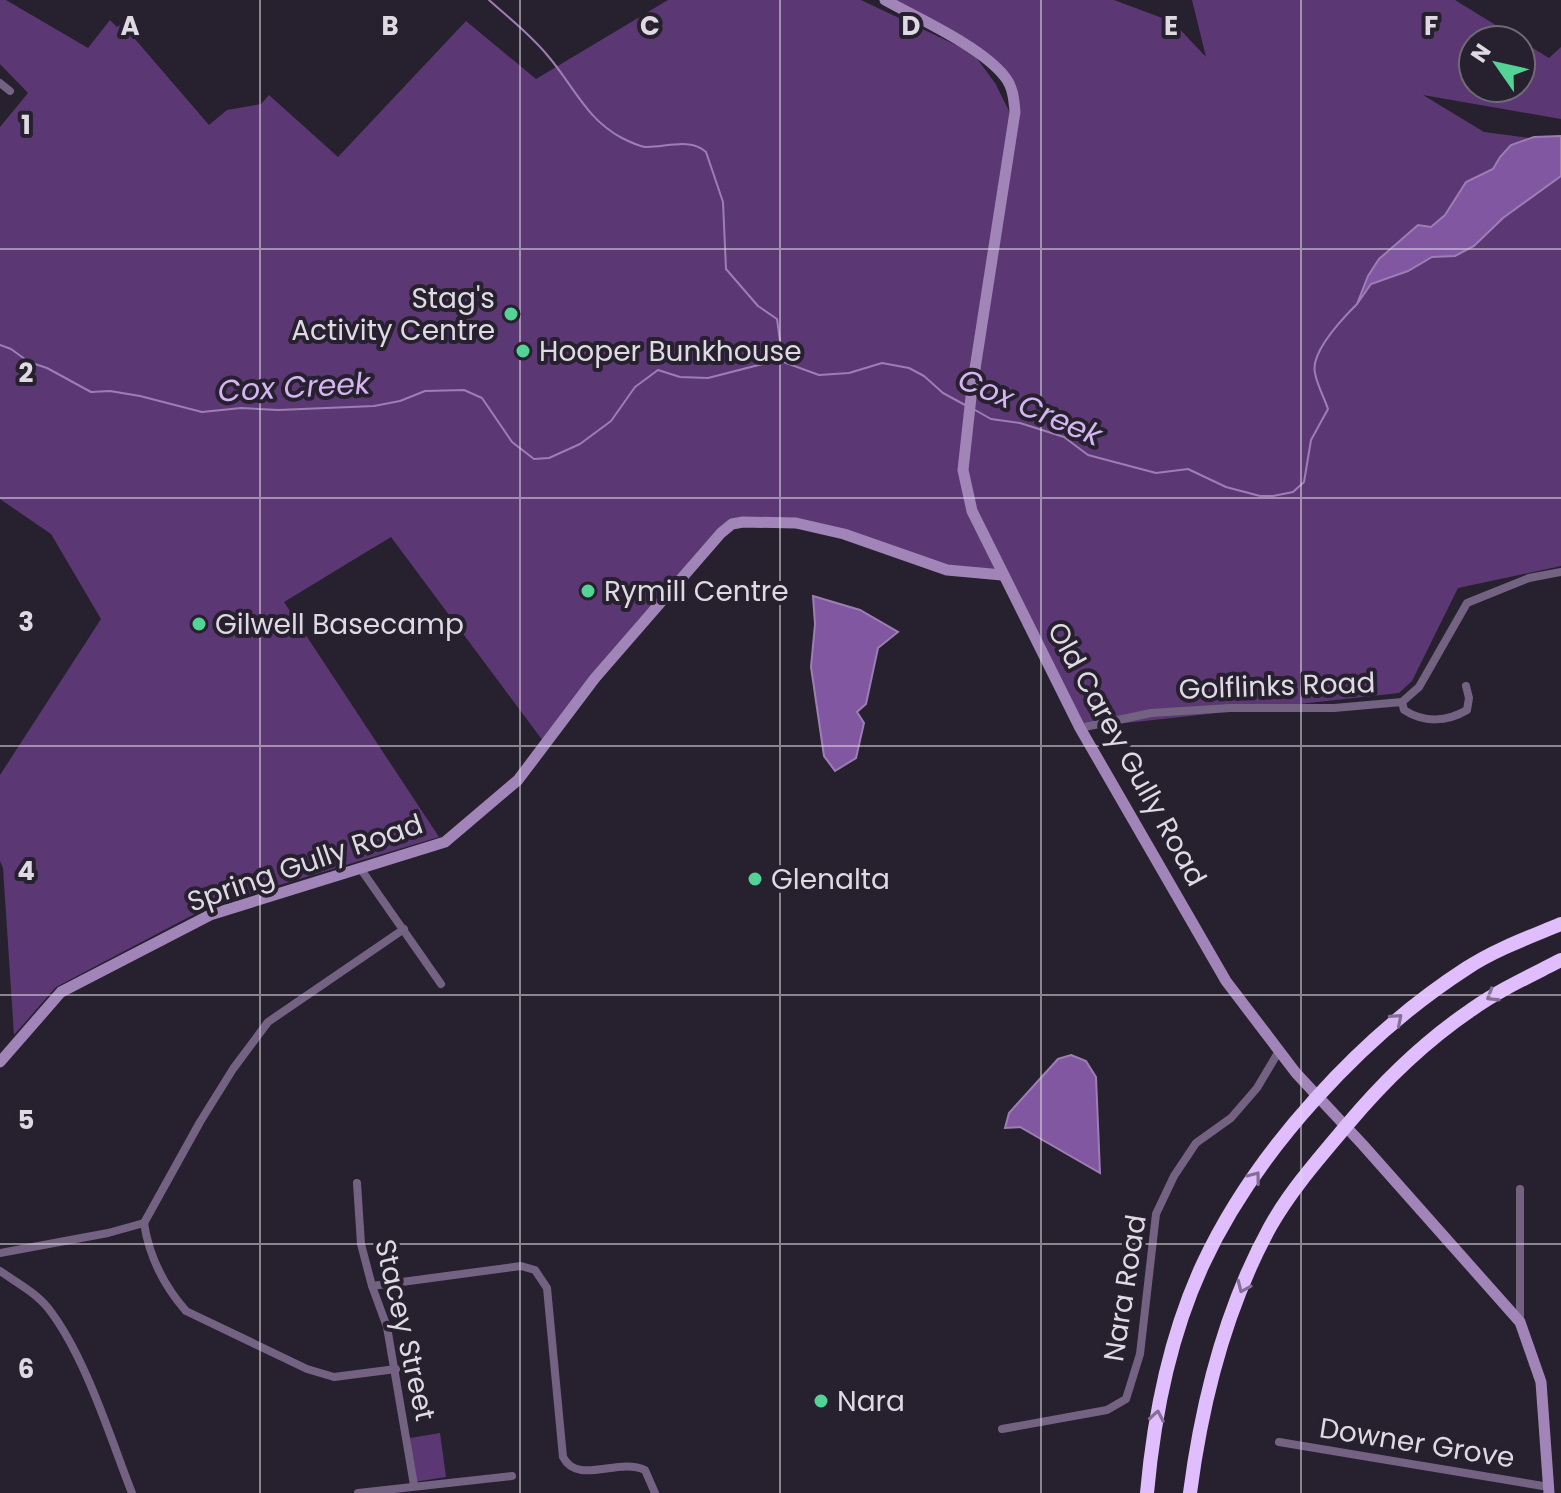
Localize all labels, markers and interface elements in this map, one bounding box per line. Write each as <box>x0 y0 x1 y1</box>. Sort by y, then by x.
text: A <box>120 8 140 44</box>
text: B <box>381 8 399 44</box>
text: C <box>640 8 660 44</box>
text: D <box>902 8 921 44</box>
text: E <box>1164 8 1178 44</box>
text: F <box>1424 8 1438 44</box>
north arrow <box>1457 24 1537 104</box>
text: N <box>1463 38 1498 69</box>
text: 1 <box>21 107 31 143</box>
place label: Stag's Activity Centre <box>291 279 495 350</box>
marker: Stag's Activity Centre <box>502 305 520 323</box>
place label: Hooper Bunkhouse <box>539 332 802 371</box>
marker: Hooper Bunkhouse <box>514 342 532 360</box>
text: 2 <box>19 355 34 391</box>
water label: Cox Creek <box>951 357 1110 457</box>
water label: Cox Creek <box>217 361 373 412</box>
place label: Rymill Centre <box>604 572 789 611</box>
marker: Rymill Centre <box>579 582 597 600</box>
text: 3 <box>18 604 34 640</box>
place label: Gilwell Basecamp <box>215 605 464 644</box>
marker: Gilwell Basecamp <box>190 615 208 633</box>
street label: Old Carey Gully Road <box>1038 615 1216 893</box>
street label: Golflinks Road <box>1178 663 1376 709</box>
street label: Spring Gully Road <box>182 804 428 922</box>
text: 4 <box>17 853 35 889</box>
place label: Glenalta <box>771 860 890 899</box>
marker: Glenalta <box>746 870 764 888</box>
one-way arrow <box>1486 987 1501 1002</box>
one-way arrow <box>1388 1015 1402 1029</box>
text: 5 <box>18 1102 34 1138</box>
one-way arrow <box>1245 1172 1259 1186</box>
street label: Nara Road <box>1094 1212 1156 1364</box>
street label: Stacey Street <box>365 1235 445 1425</box>
one-way arrow <box>1236 1279 1252 1293</box>
text: 6 <box>18 1351 34 1387</box>
place label: Nara <box>837 1382 905 1421</box>
marker: Nara <box>812 1392 830 1410</box>
street label: Downer Grove <box>1317 1408 1517 1478</box>
one-way arrow <box>1148 1409 1165 1423</box>

